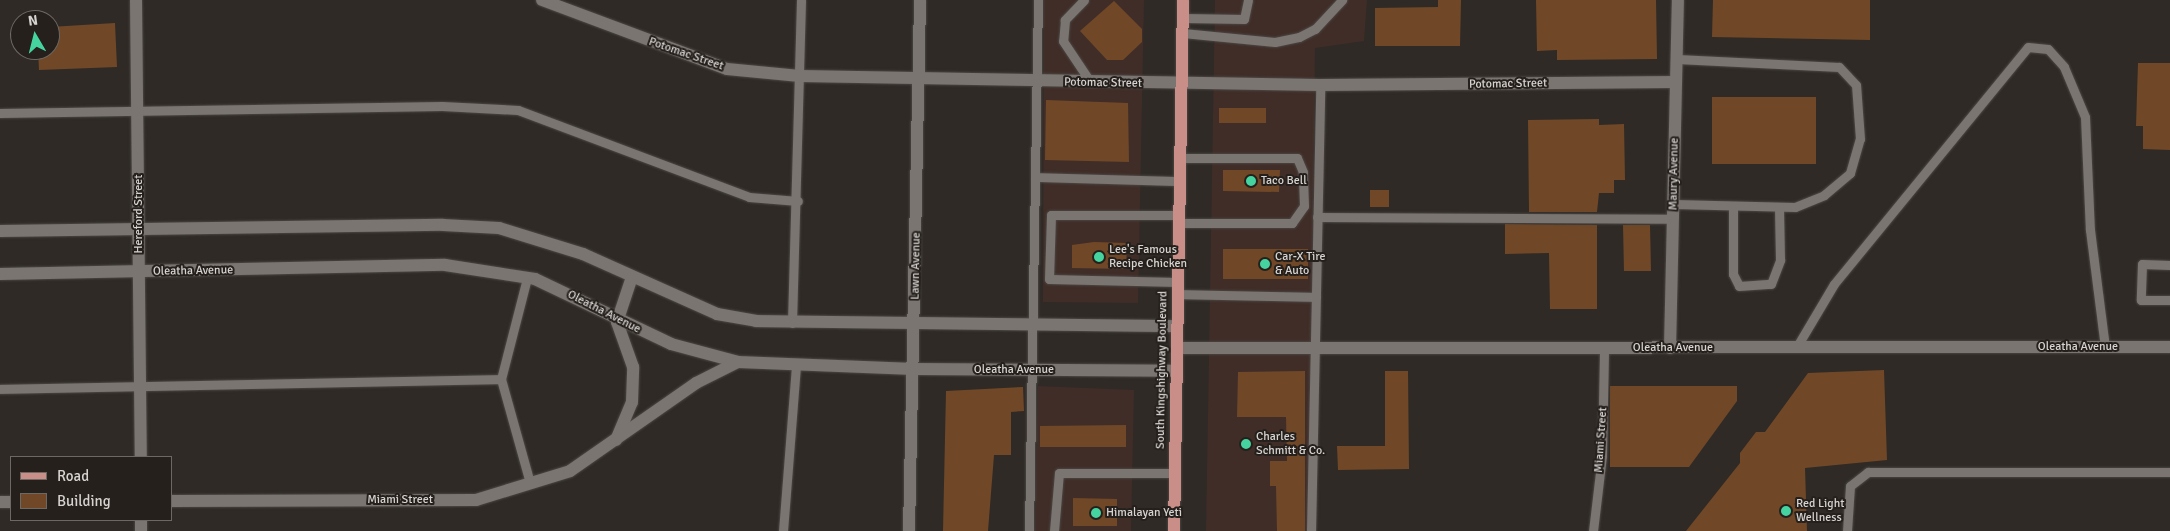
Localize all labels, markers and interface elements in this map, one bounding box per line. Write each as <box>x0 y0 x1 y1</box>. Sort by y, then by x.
north arrow <box>10 10 60 60</box>
text: N <box>27 12 39 30</box>
street label: Potomac Street <box>647 34 725 74</box>
street label: Potomac Street <box>1064 75 1142 91</box>
street label: Potomac Street <box>1469 76 1547 92</box>
street label: Maury Avenue <box>1666 137 1682 211</box>
street label: Hereford Street <box>132 174 146 254</box>
place label: Taco Bell <box>1261 174 1307 188</box>
marker: Taco Bell <box>1245 175 1257 187</box>
street label: Lawn Avenue <box>908 232 924 300</box>
place label: Lee's Famous Recipe Chicken <box>1109 243 1187 271</box>
place label: Car-X Tire & Auto <box>1275 250 1326 278</box>
marker: Lee's Famous Recipe Chicken <box>1093 251 1105 263</box>
marker: Car-X Tire & Auto <box>1259 258 1271 270</box>
street label: Oleatha Avenue <box>153 263 233 279</box>
street label: Oleatha Avenue <box>565 287 643 337</box>
street label: South Kingshighway Boulevard <box>1153 291 1171 449</box>
street label: Oleatha Avenue <box>2038 340 2118 354</box>
street label: Oleatha Avenue <box>1633 341 1713 355</box>
street label: Oleatha Avenue <box>974 363 1054 377</box>
street label: Miami Street <box>1592 407 1610 473</box>
place label: Charles Schmitt & Co. <box>1256 430 1325 458</box>
marker: Charles Schmitt & Co. <box>1240 438 1252 450</box>
legend <box>10 456 172 521</box>
text: Road <box>57 467 89 485</box>
text: Building <box>57 492 111 510</box>
street label: Miami Street <box>367 493 433 507</box>
place label: Red Light Wellness <box>1796 497 1844 525</box>
marker: Red Light Wellness <box>1780 505 1792 517</box>
place label: Himalayan Yeti <box>1106 506 1182 520</box>
marker: Himalayan Yeti <box>1090 507 1102 519</box>

